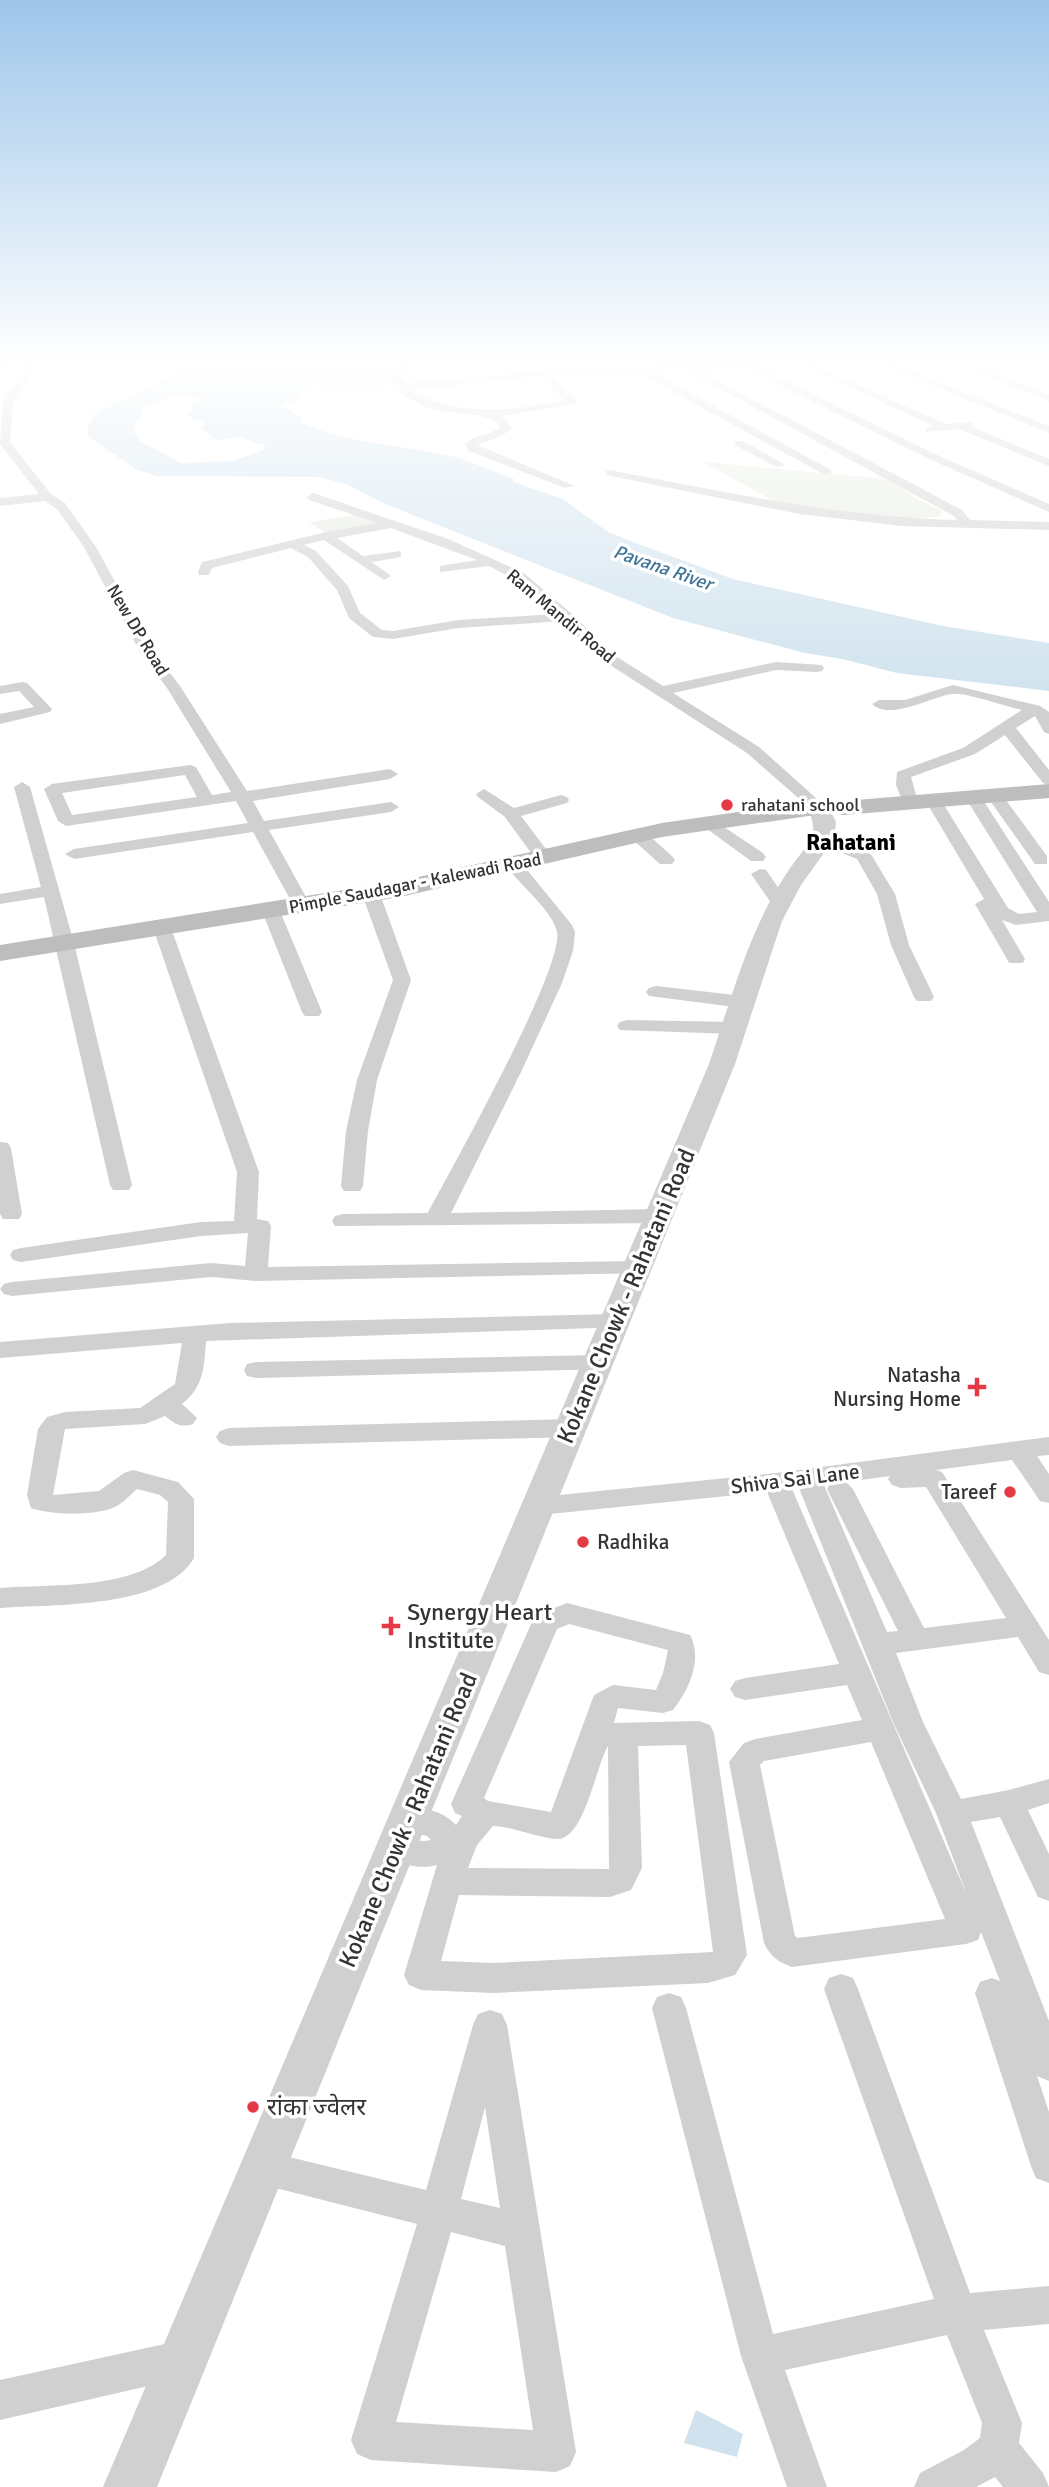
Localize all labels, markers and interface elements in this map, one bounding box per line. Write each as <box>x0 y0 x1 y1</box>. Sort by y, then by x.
water label: Pavana River <box>610 540 719 597</box>
street label: Ram Mandir Road <box>502 564 620 668</box>
street label: New DP Road <box>102 580 174 680</box>
place label: rahatani school <box>741 794 860 816</box>
marker: rahatani school <box>719 797 735 813</box>
district label: Rahatani <box>806 828 896 857</box>
street label: Pimple Saudagar - Kalewadi Road <box>287 848 543 918</box>
street label: Kokane Chowk - Rahatani Road <box>550 1144 702 1448</box>
place label: Natasha Nursing Home <box>833 1362 961 1412</box>
marker: Natasha Nursing Home <box>967 1377 987 1397</box>
street label: Shiva Sai Lane <box>729 1458 861 1500</box>
place label: Tareef <box>941 1479 997 1505</box>
marker: Tareef <box>1002 1484 1018 1500</box>
place label: Radhika <box>597 1529 669 1555</box>
marker: Radhika <box>575 1534 591 1550</box>
place label: Synergy Heart Institute <box>407 1597 552 1655</box>
marker: Synergy Heart Institute <box>381 1616 401 1636</box>
street label: Kokane Chowk - Rahatani Road <box>332 1668 484 1972</box>
place label: रांका ज्वेलर <box>267 2092 367 2122</box>
marker: रांका ज्वेलर <box>245 2099 261 2115</box>

